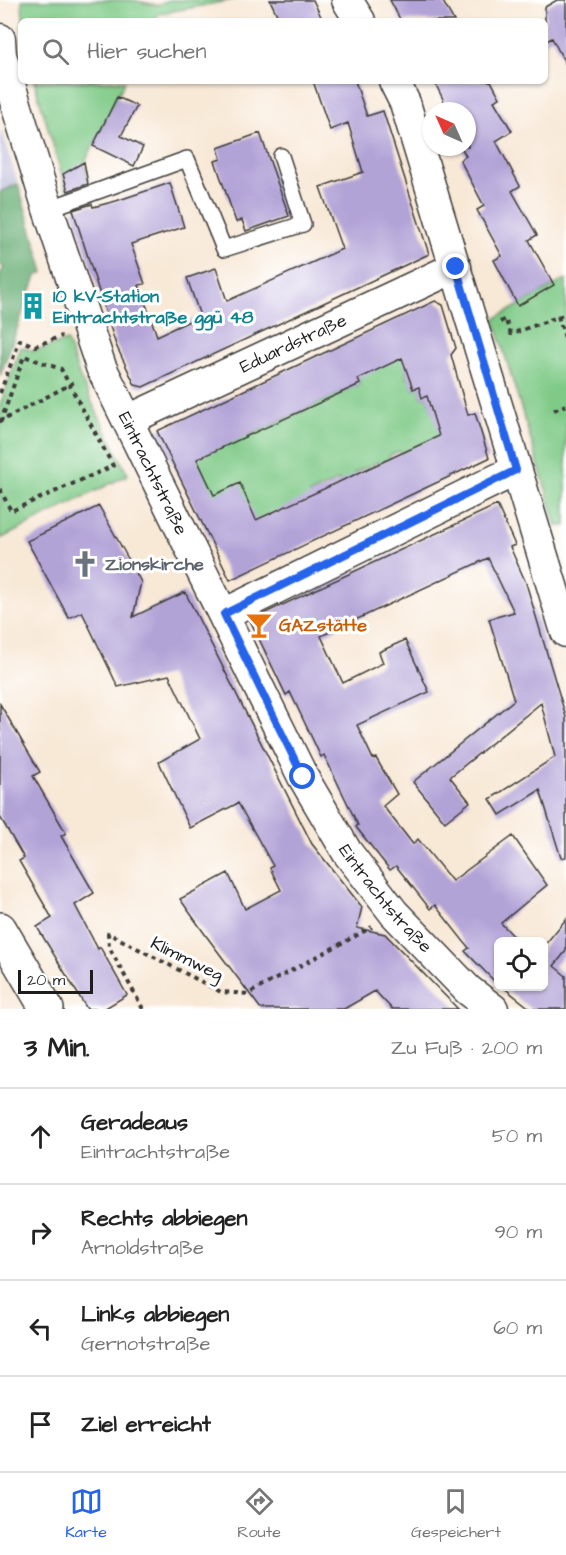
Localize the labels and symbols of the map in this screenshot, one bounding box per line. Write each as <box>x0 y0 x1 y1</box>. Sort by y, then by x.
north arrow <box>422 102 476 156</box>
route end <box>442 253 468 279</box>
place label: 10 kV-Station Eintrachtstraße ggü 48 <box>53 284 254 331</box>
building icon: 10 kV-Station Eintrachtstraße ggü 48 <box>18 291 48 321</box>
street label: Eduardstraße <box>235 307 351 379</box>
street label: Eintrachtstraße <box>112 407 194 539</box>
church icon: Zionskirche <box>70 549 100 579</box>
place label: Zionskirche <box>105 552 204 577</box>
bar icon: GAZstätte <box>244 610 274 640</box>
place label: GAZstätte <box>279 613 367 638</box>
route start <box>289 763 315 789</box>
street label: Eintrachtstraße <box>333 840 438 958</box>
street label: Klimmweg <box>146 931 228 988</box>
scale bar <box>18 967 93 995</box>

